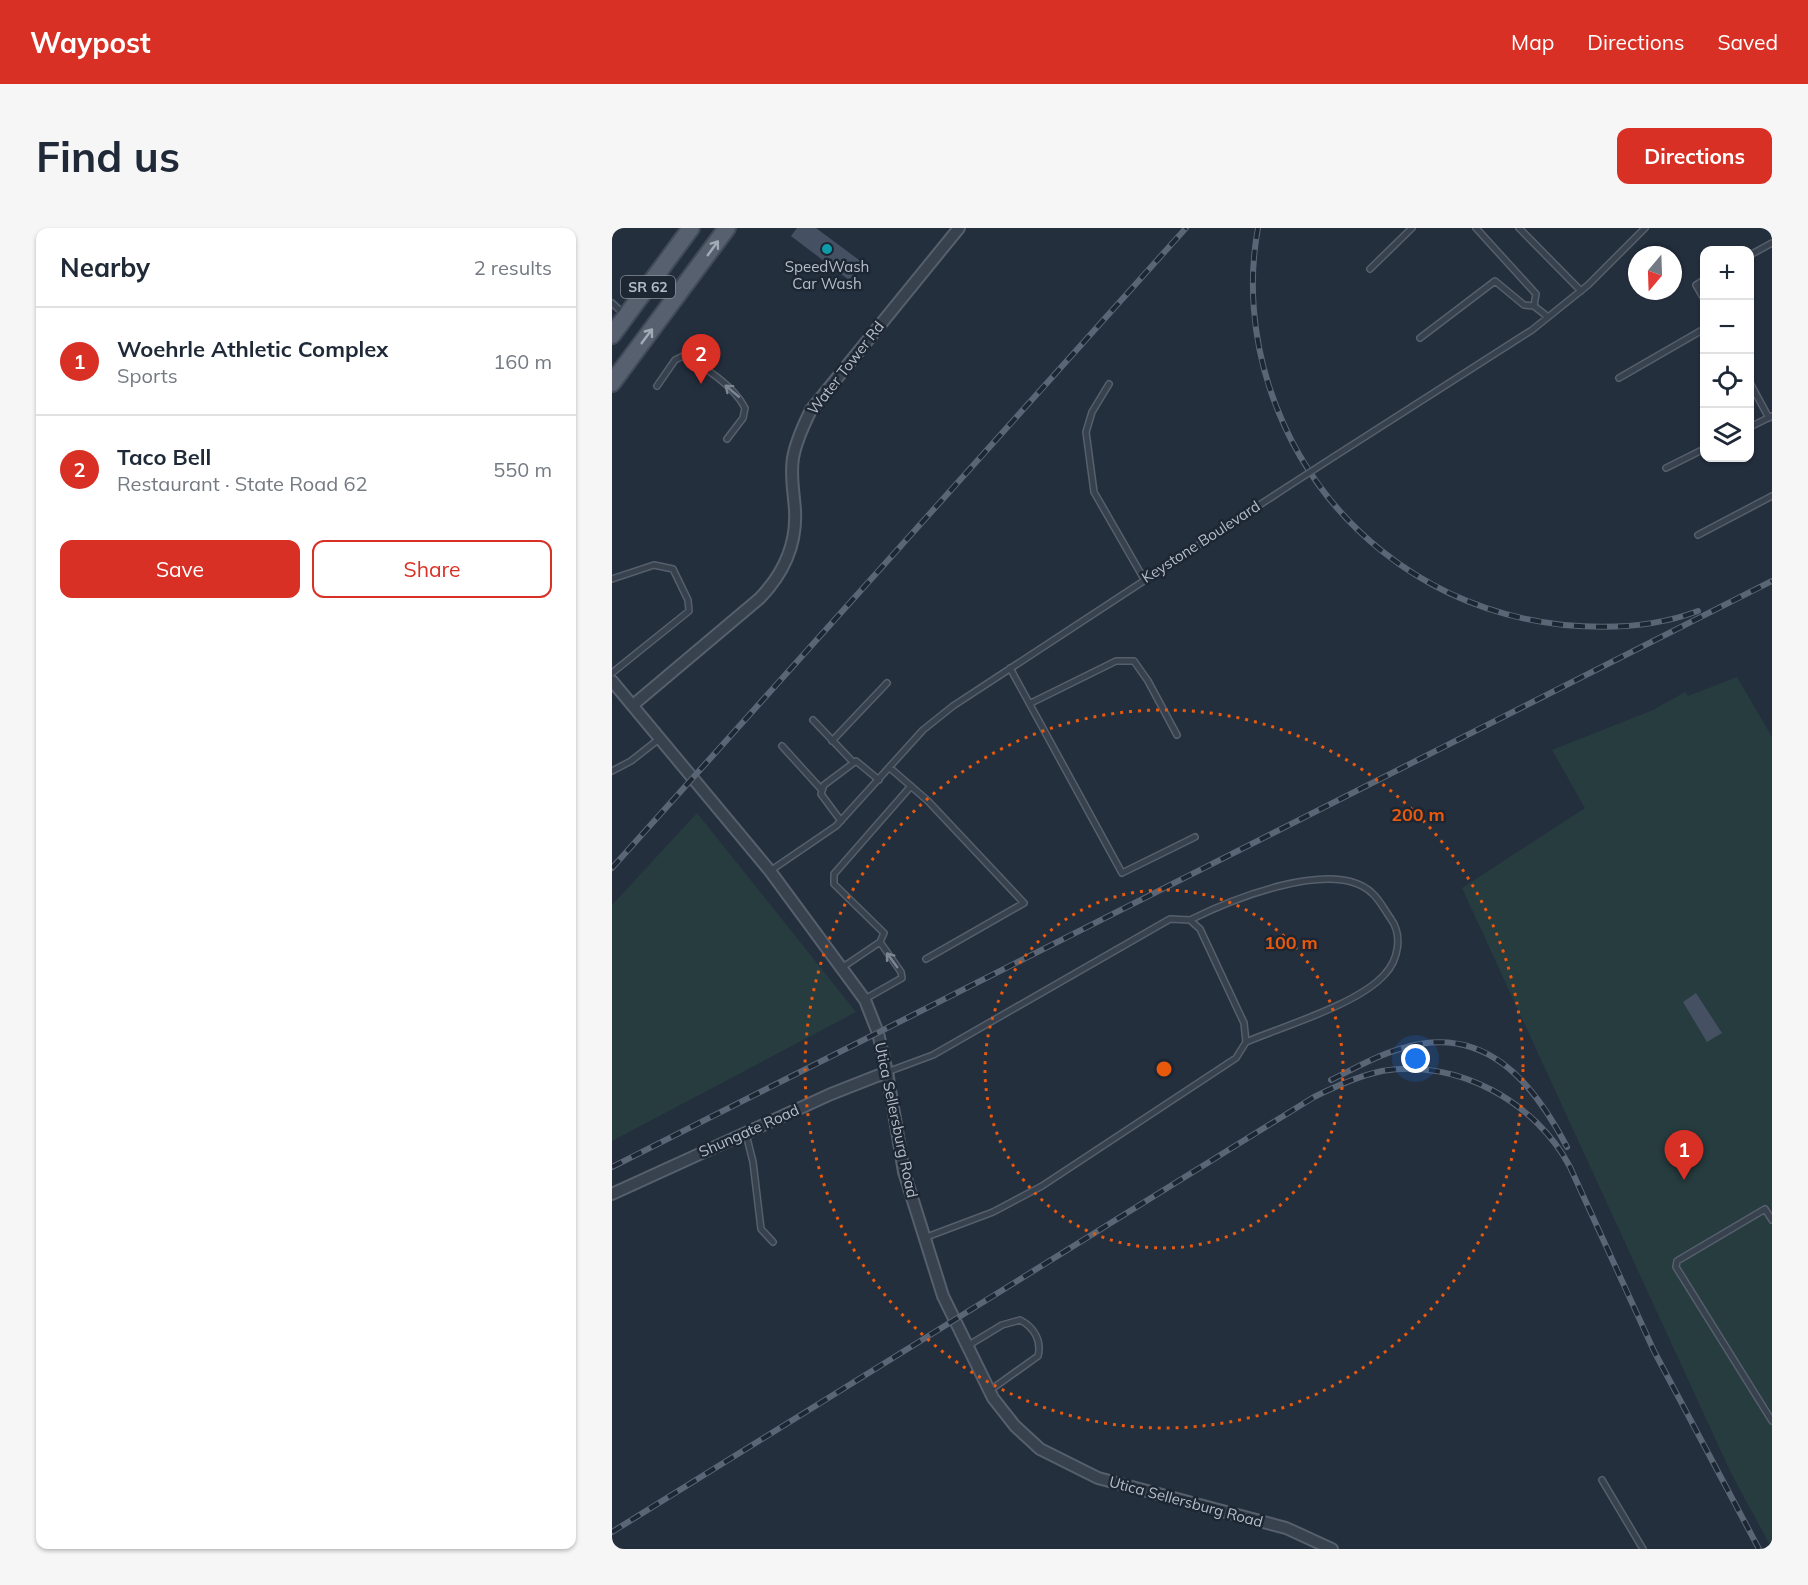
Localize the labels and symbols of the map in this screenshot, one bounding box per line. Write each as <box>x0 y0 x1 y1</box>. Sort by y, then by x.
one-way arrow <box>706 241 719 257</box>
marker: SpeedWash Car Wash <box>820 242 834 256</box>
north arrow <box>1628 246 1682 300</box>
place label: SpeedWash Car Wash <box>785 257 869 293</box>
road number: SR 62 <box>621 276 675 298</box>
street label: Water Tower Rd <box>803 317 888 418</box>
one-way arrow <box>641 329 653 345</box>
pin: 2 <box>682 334 721 384</box>
one-way arrow <box>725 384 740 398</box>
street label: Keystone Boulevard <box>1138 496 1264 587</box>
text: 200 m <box>1391 803 1445 826</box>
text: 100 m <box>1264 931 1318 954</box>
one-way arrow <box>886 952 898 968</box>
street label: Utica Sellersburg Road <box>871 1040 922 1199</box>
your location <box>1401 1044 1430 1073</box>
centre of rings <box>1154 1059 1174 1079</box>
street label: Shungate Road <box>696 1100 802 1161</box>
pin: 1 <box>1664 1130 1704 1180</box>
street label: Utica Sellersburg Road <box>1107 1472 1265 1531</box>

